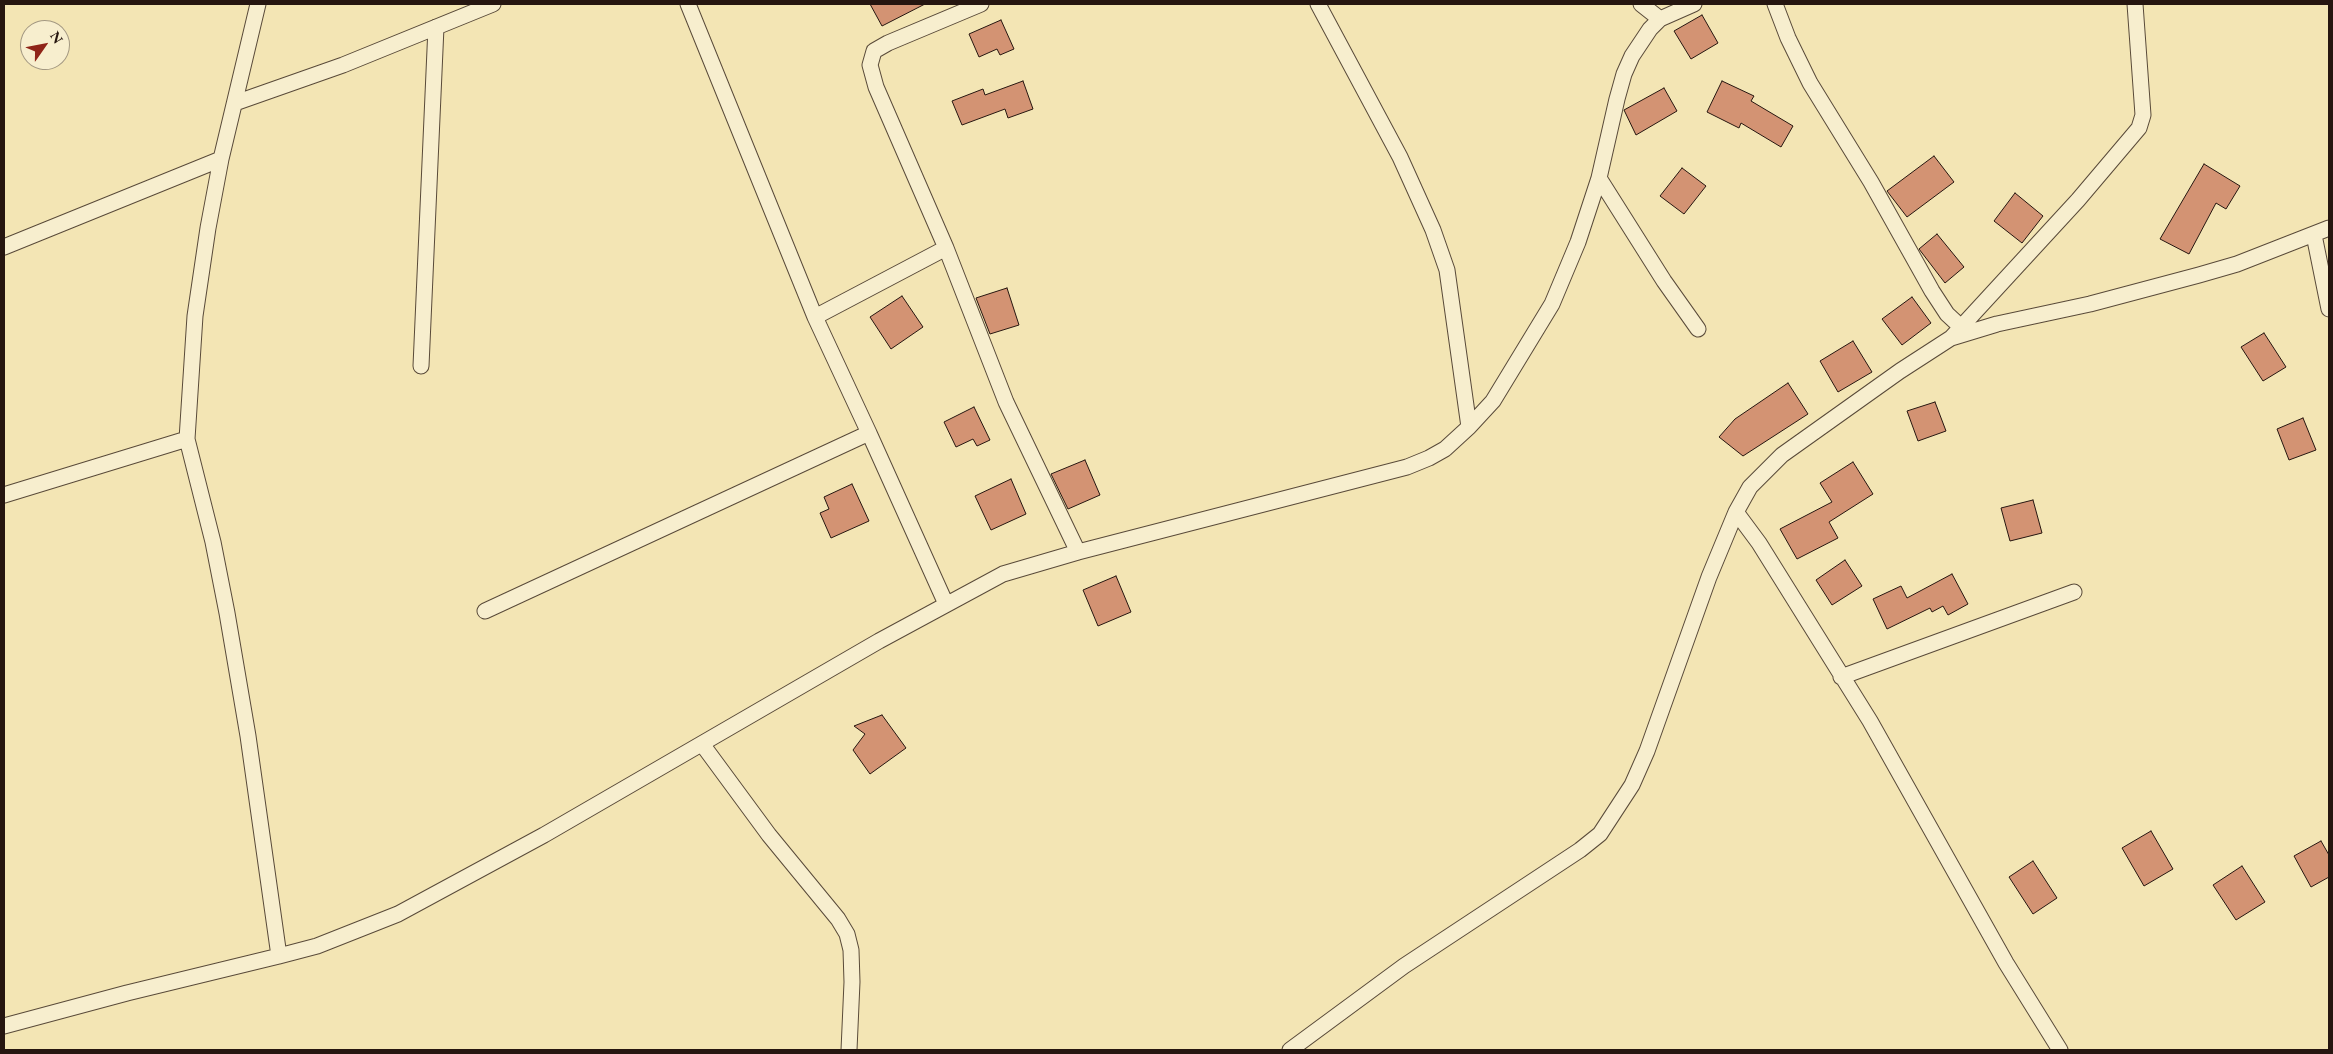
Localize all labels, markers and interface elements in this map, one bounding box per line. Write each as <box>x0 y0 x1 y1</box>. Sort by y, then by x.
north arrow <box>20 20 70 70</box>
text: N <box>46 28 67 47</box>

